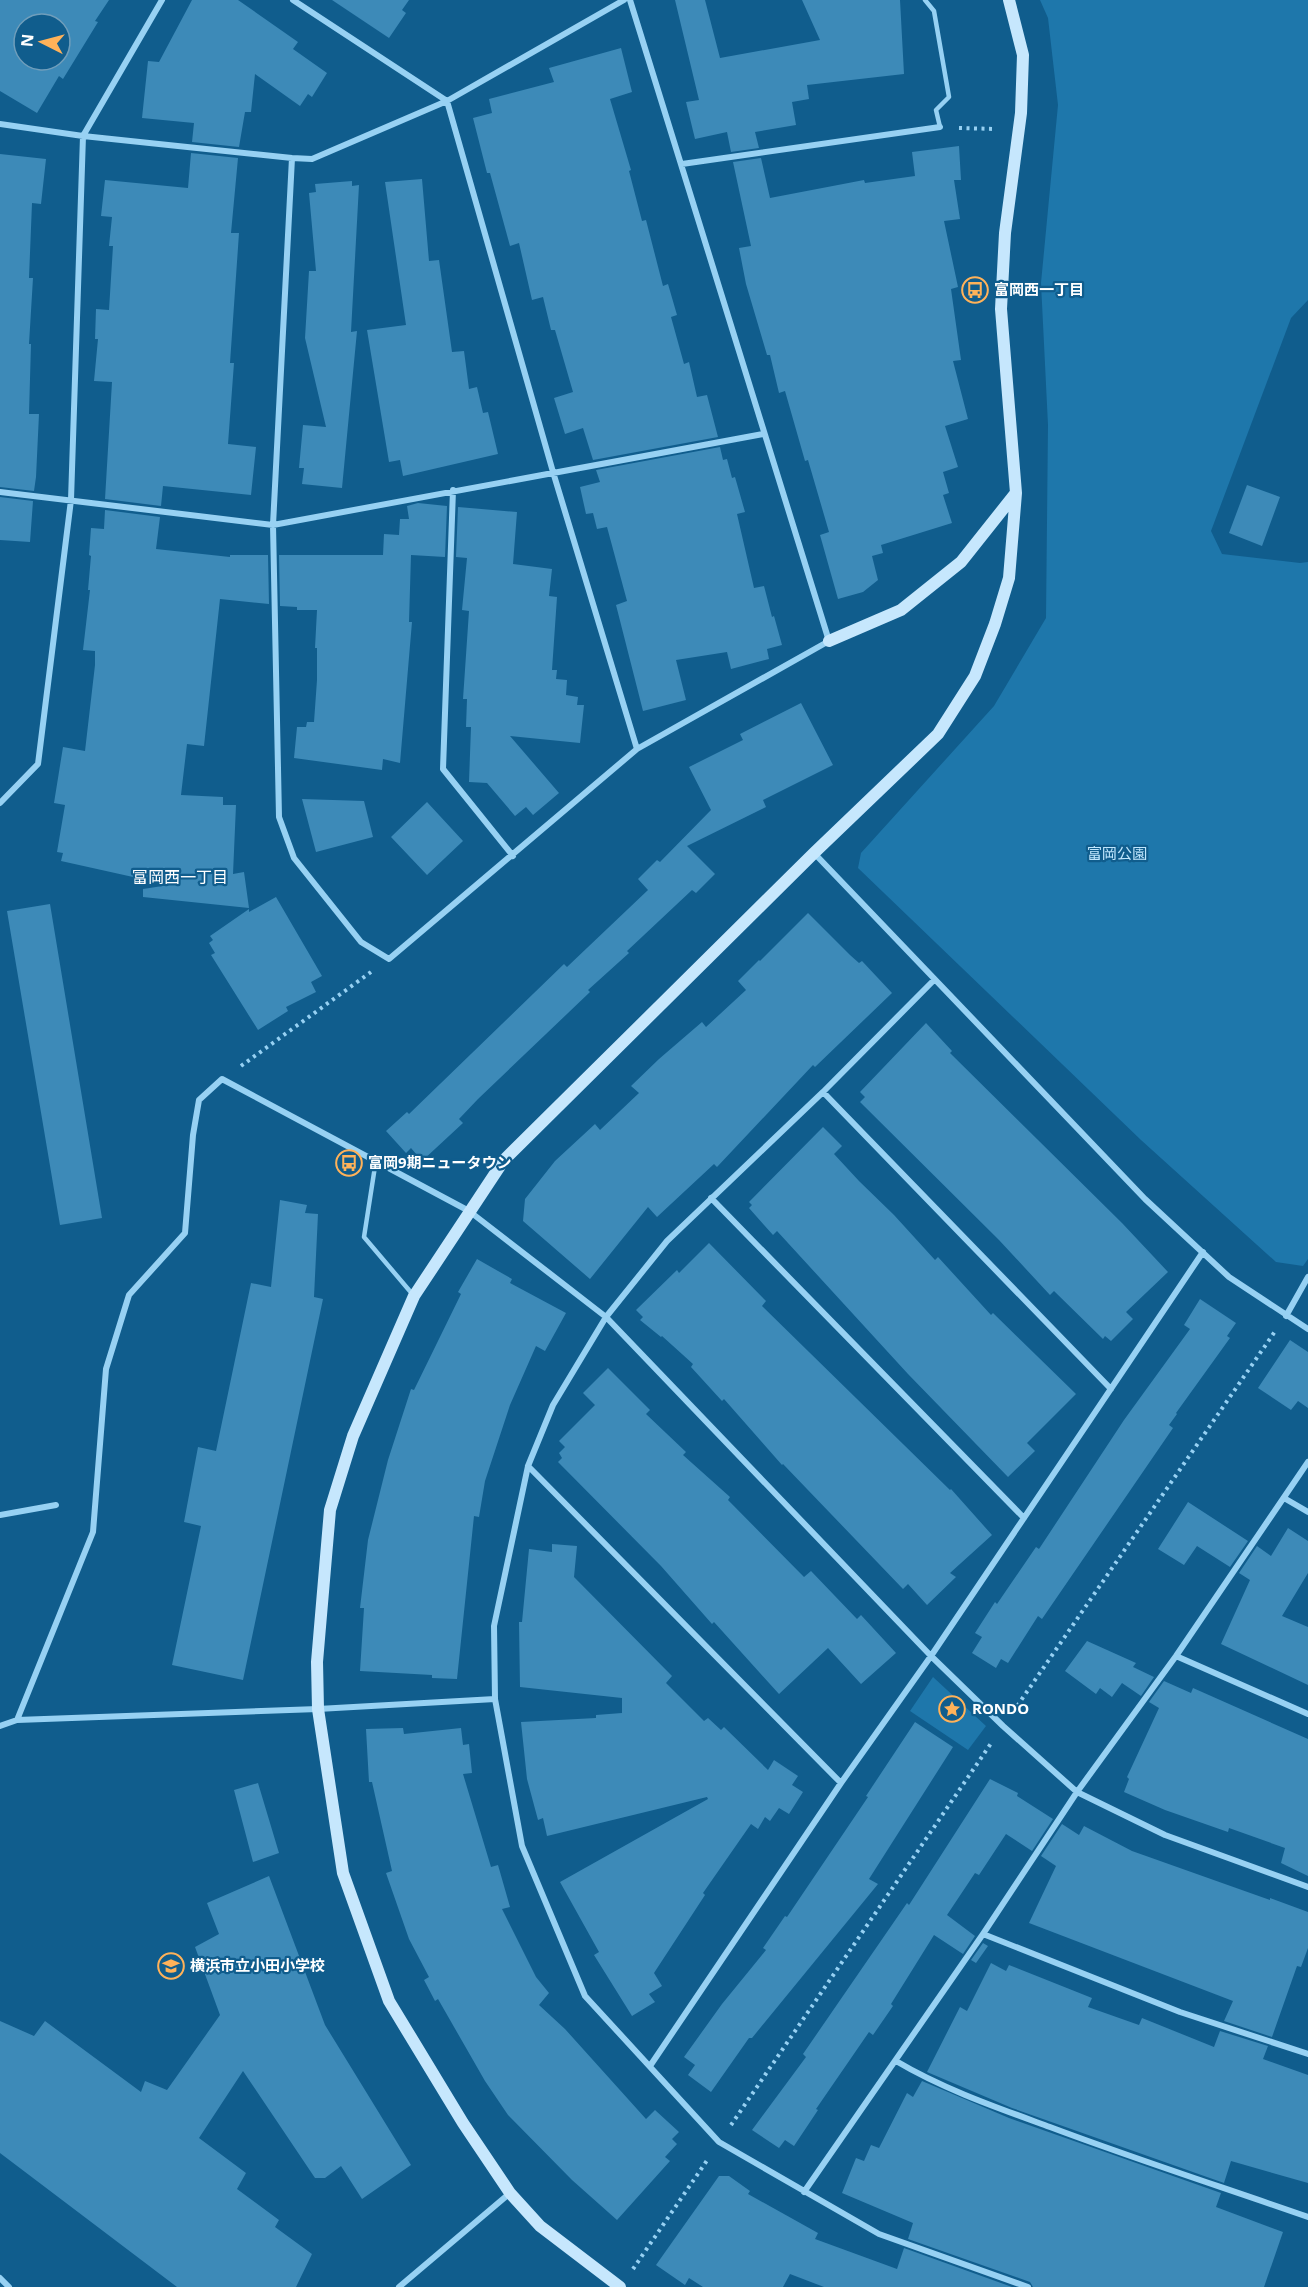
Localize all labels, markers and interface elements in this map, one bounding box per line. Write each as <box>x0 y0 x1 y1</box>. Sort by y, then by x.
north arrow <box>12 12 72 72</box>
text: N <box>15 33 39 48</box>
bus stop icon: 富岡西一丁目 <box>960 275 990 305</box>
place label: 富岡西一丁目 <box>994 279 1084 299</box>
park label: 富岡公園 <box>1087 843 1147 863</box>
district label: 富岡西一丁目 <box>132 866 228 888</box>
bus stop icon: 富岡9期ニュータウン <box>334 1148 364 1178</box>
place label: 富岡9期ニュータウン <box>368 1152 512 1172</box>
place icon: RONDO <box>937 1694 967 1724</box>
place label: RONDO <box>972 1698 1029 1718</box>
school or university icon: 横浜市立小田小学校 <box>156 1951 186 1981</box>
place label: 横浜市立小田小学校 <box>190 1955 325 1975</box>

